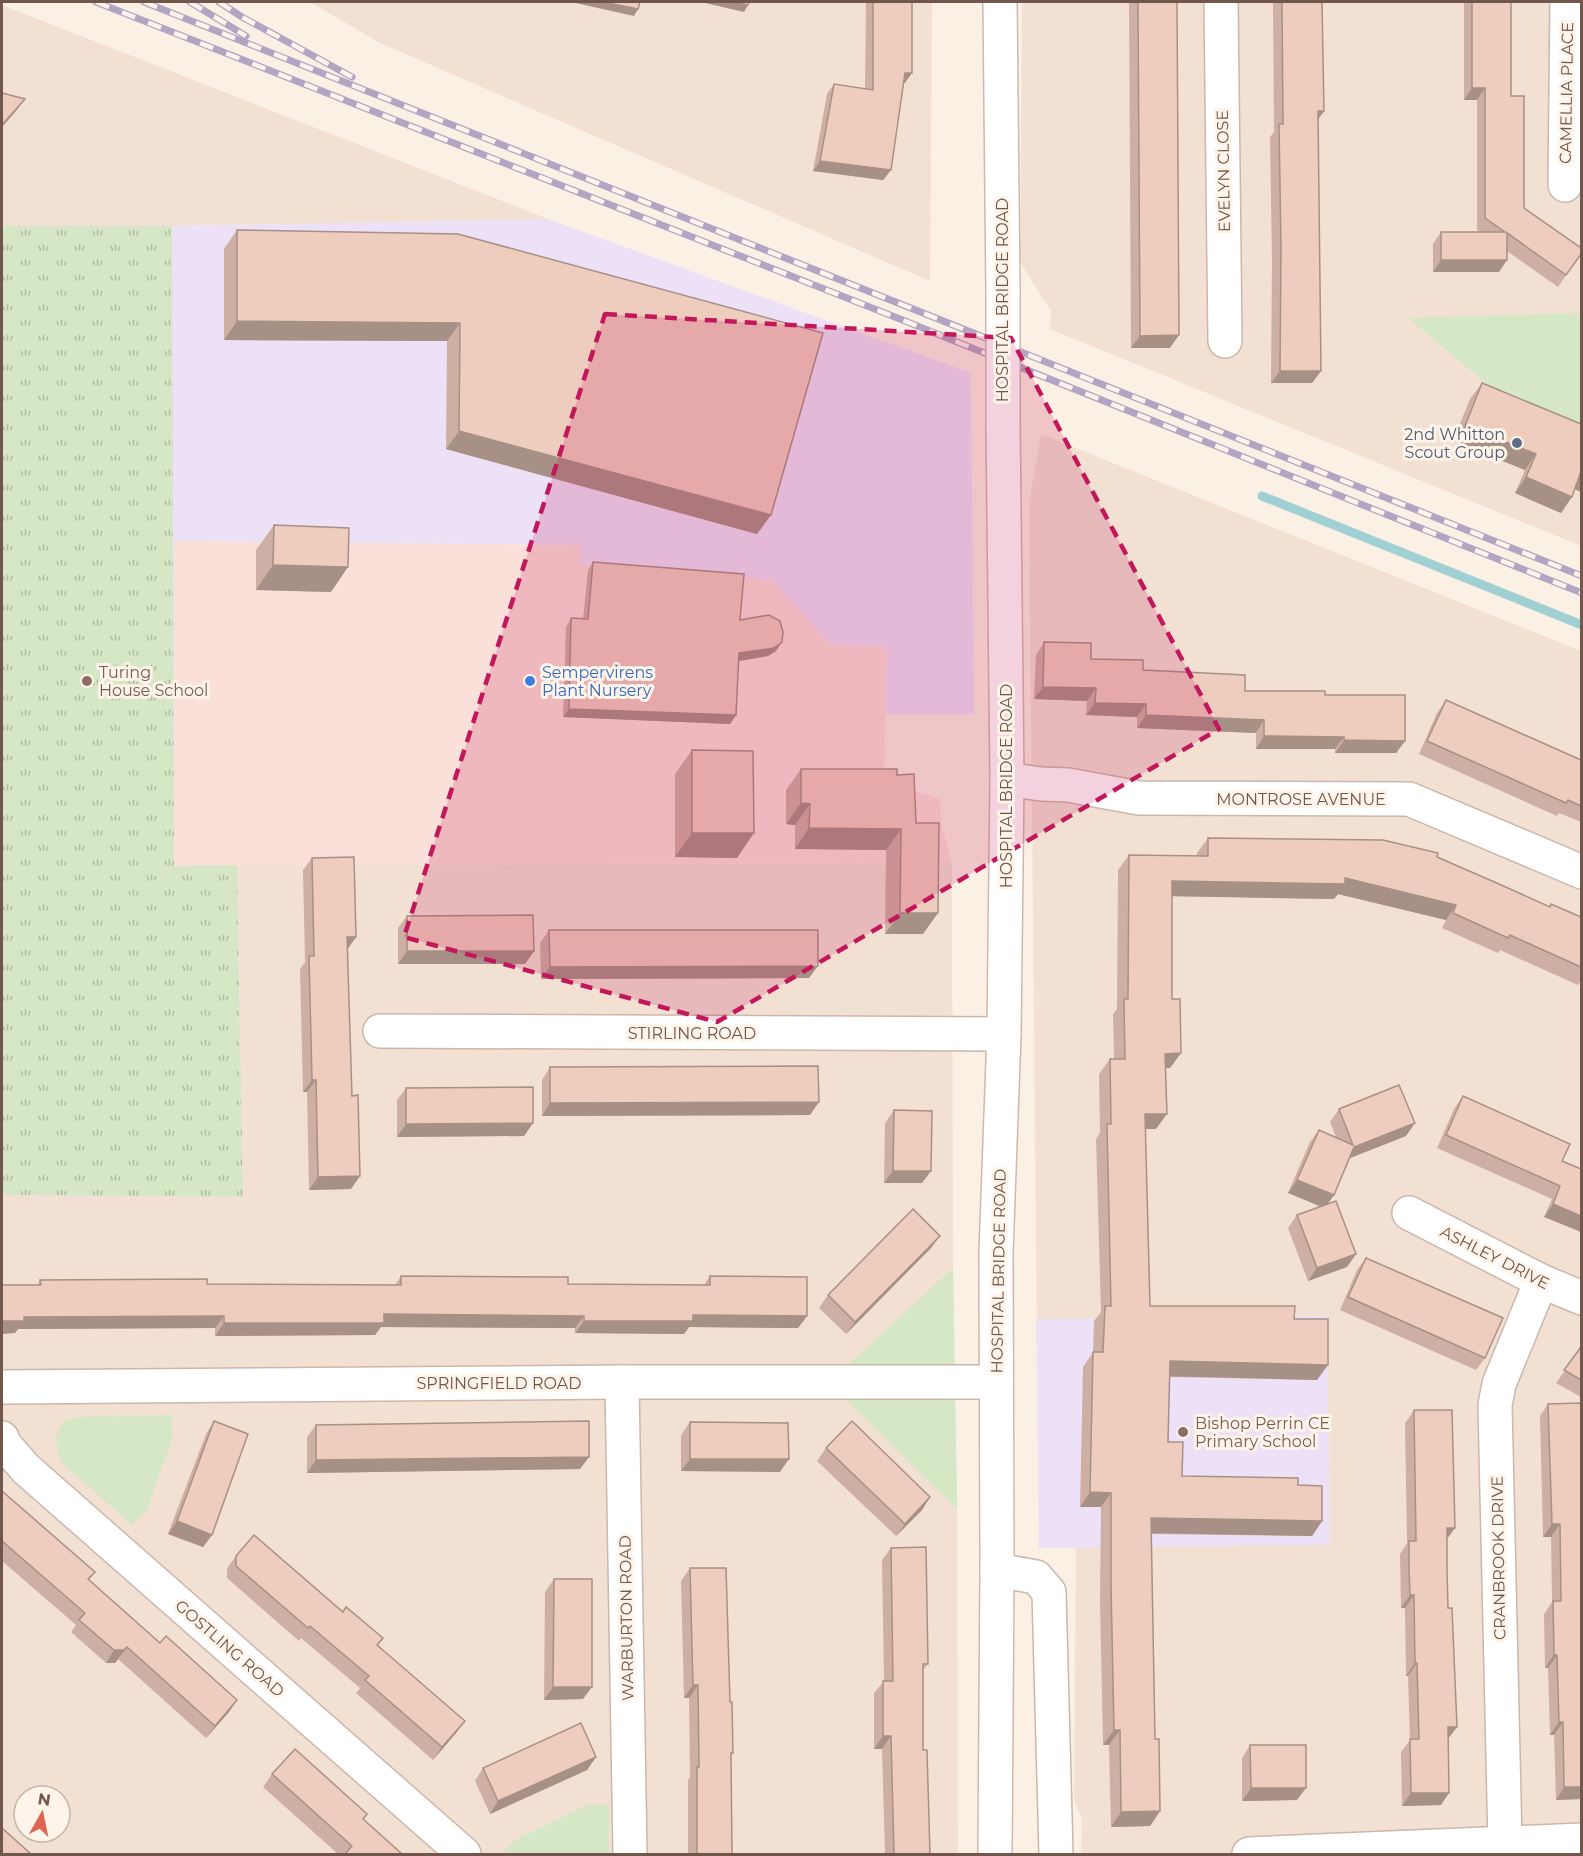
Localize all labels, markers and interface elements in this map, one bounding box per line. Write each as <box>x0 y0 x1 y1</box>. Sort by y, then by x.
street label: CAMELLIA PLACE <box>1556 22 1577 164</box>
street label: EVELYN CLOSE <box>1213 110 1234 232</box>
street label: HOSPITAL BRIDGE ROAD <box>993 198 1012 402</box>
place label: 2nd Whitton Scout Group <box>1404 425 1505 462</box>
marker: 2nd Whitton Scout Group <box>1510 436 1524 450</box>
place label: Turing House School <box>99 663 208 700</box>
place label: Sempervirens Plant Nursery <box>542 663 653 700</box>
marker: Turing House School <box>80 674 94 688</box>
marker: Sempervirens Plant Nursery <box>523 674 537 688</box>
street label: HOSPITAL BRIDGE ROAD <box>997 684 1016 888</box>
street label: MONTROSE AVENUE <box>1216 790 1386 809</box>
street label: STIRLING ROAD <box>628 1024 756 1043</box>
street label: HOSPITAL BRIDGE ROAD <box>987 1169 1010 1373</box>
street label: ASHLEY DRIVE <box>1437 1222 1552 1293</box>
street label: SPRINGFIELD ROAD <box>417 1374 581 1393</box>
place label: Bishop Perrin CE Primary School <box>1195 1414 1330 1451</box>
marker: Bishop Perrin CE Primary School <box>1176 1425 1190 1439</box>
street label: CRANBROOK DRIVE <box>1488 1476 1509 1640</box>
street label: WARBURTON ROAD <box>616 1535 637 1701</box>
street label: GOSTLING ROAD <box>171 1596 288 1701</box>
north arrow <box>12 1784 72 1844</box>
text: N <box>36 1789 52 1810</box>

